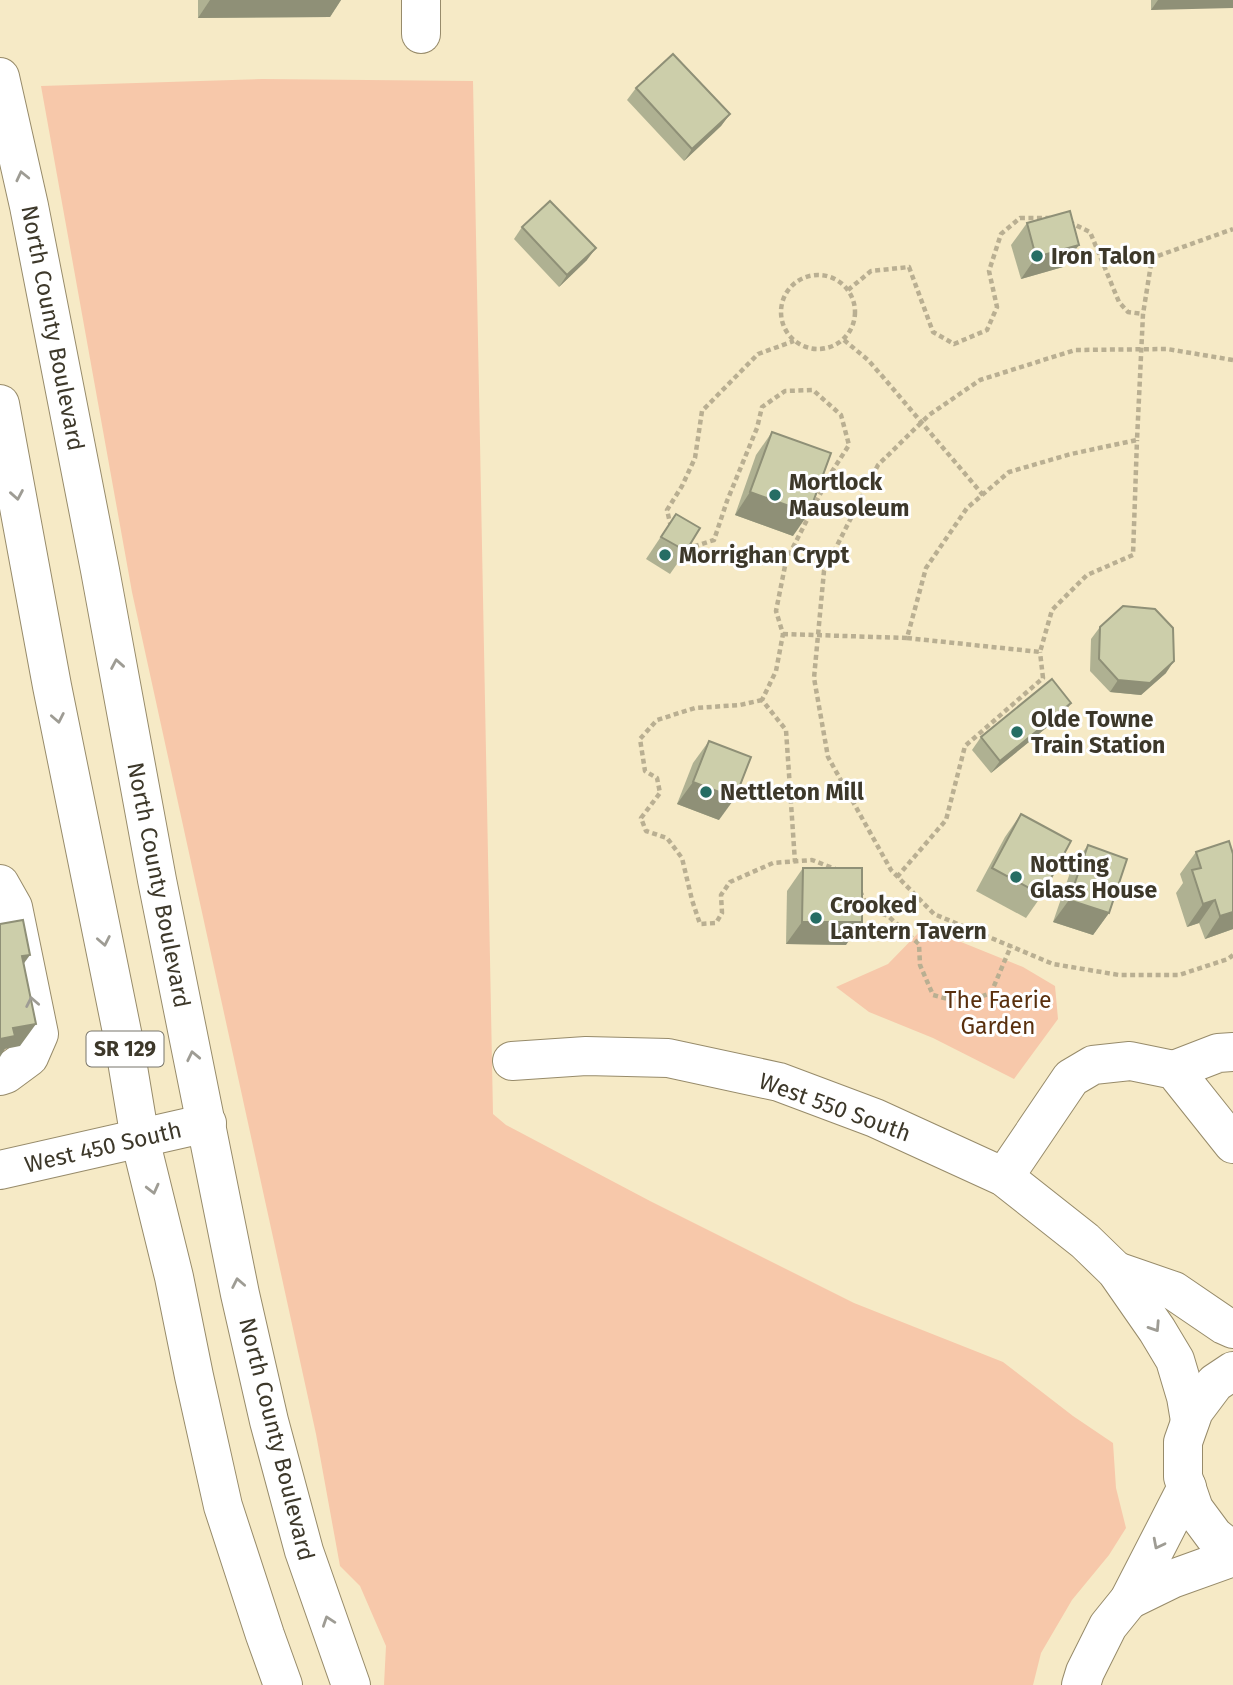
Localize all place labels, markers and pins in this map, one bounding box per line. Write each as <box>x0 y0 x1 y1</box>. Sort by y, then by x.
place label: Iron Talon <box>1051 242 1156 270</box>
marker: Iron Talon <box>1029 248 1045 264</box>
place label: Mortlock Mausoleum <box>789 468 909 522</box>
marker: Mortlock Mausoleum <box>767 487 783 503</box>
place label: Morrighan Crypt <box>679 541 851 569</box>
marker: Morrighan Crypt <box>657 547 673 563</box>
place label: Olde Towne Train Station <box>1031 705 1165 759</box>
marker: Olde Towne Train Station <box>1009 724 1025 740</box>
place label: Nettleton Mill <box>720 778 864 806</box>
marker: Nettleton Mill <box>698 784 714 800</box>
place label: Notting Glass House <box>1030 850 1157 904</box>
marker: Notting Glass House <box>1008 869 1024 885</box>
place label: Crooked Lantern Tavern <box>830 891 987 945</box>
marker: Crooked Lantern Tavern <box>808 910 824 926</box>

